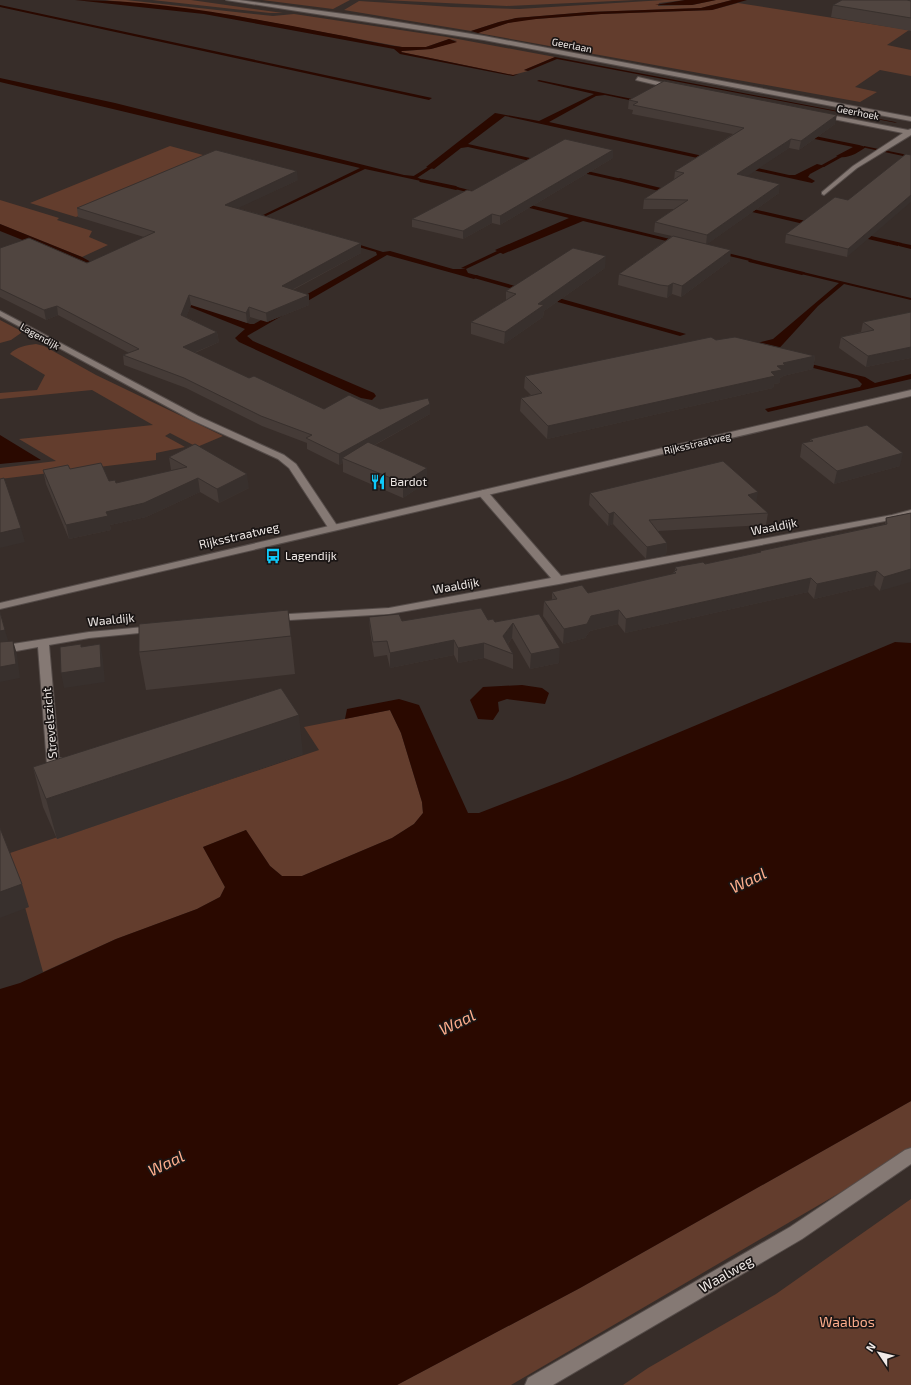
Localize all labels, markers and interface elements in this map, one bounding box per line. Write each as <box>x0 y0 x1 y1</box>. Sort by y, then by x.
street label: Geerlaan <box>551 35 593 55</box>
street label: Geerhoek <box>836 102 880 122</box>
street label: Lagendijk <box>18 320 62 352</box>
street label: Rijksstraatweg <box>662 429 732 457</box>
restaurant icon: Bardot <box>369 473 387 491</box>
place label: Bardot <box>390 474 427 488</box>
street label: Waaldijk <box>749 515 798 538</box>
street label: Rijksstraatweg <box>197 519 281 552</box>
bus stop icon: Lagendijk <box>264 547 282 565</box>
place label: Lagendijk <box>285 548 337 563</box>
street label: Waaldijk <box>431 574 480 597</box>
street label: Waaldijk <box>87 610 135 629</box>
street label: Strevelszicht <box>39 687 59 759</box>
water label: Waal <box>727 863 769 896</box>
water label: Waal <box>436 1005 478 1038</box>
water label: Waal <box>145 1146 187 1179</box>
street label: Waalweg <box>696 1251 756 1296</box>
park label: Waalbos <box>819 1313 875 1330</box>
north arrow <box>859 1333 899 1373</box>
text: N <box>863 1340 878 1354</box>

